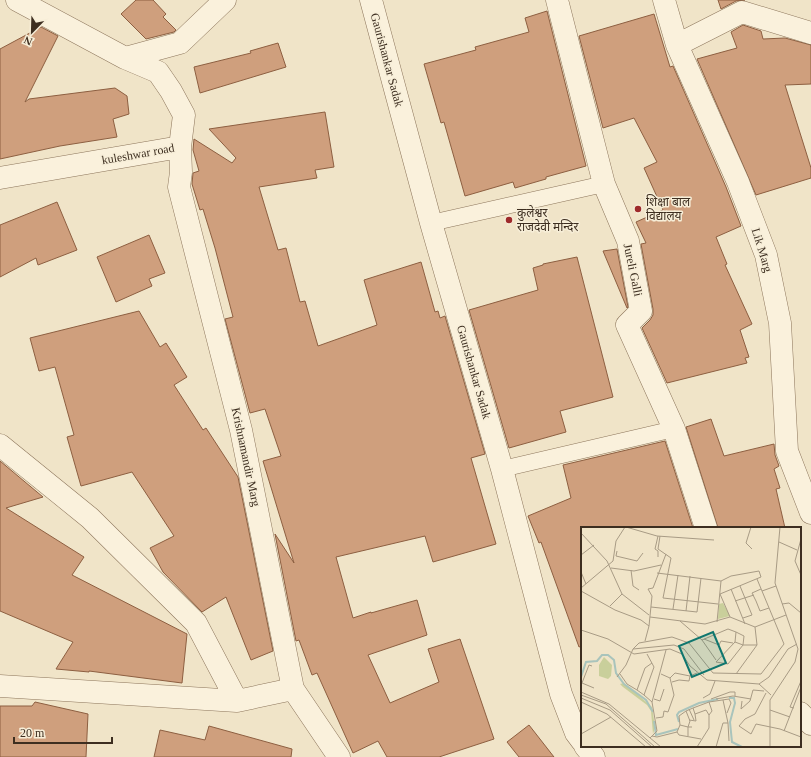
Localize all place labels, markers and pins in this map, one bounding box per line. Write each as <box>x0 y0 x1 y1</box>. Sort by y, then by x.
place label: शिक्षा बाल विद्यालय <box>646 194 691 223</box>
marker: शिक्षा बाल विद्यालय <box>633 204 643 214</box>
place label: कुलेश्वर राजदेवी मन्दिर <box>517 205 579 234</box>
marker: कुलेश्वर राजदेवी मन्दिर <box>504 215 514 225</box>

